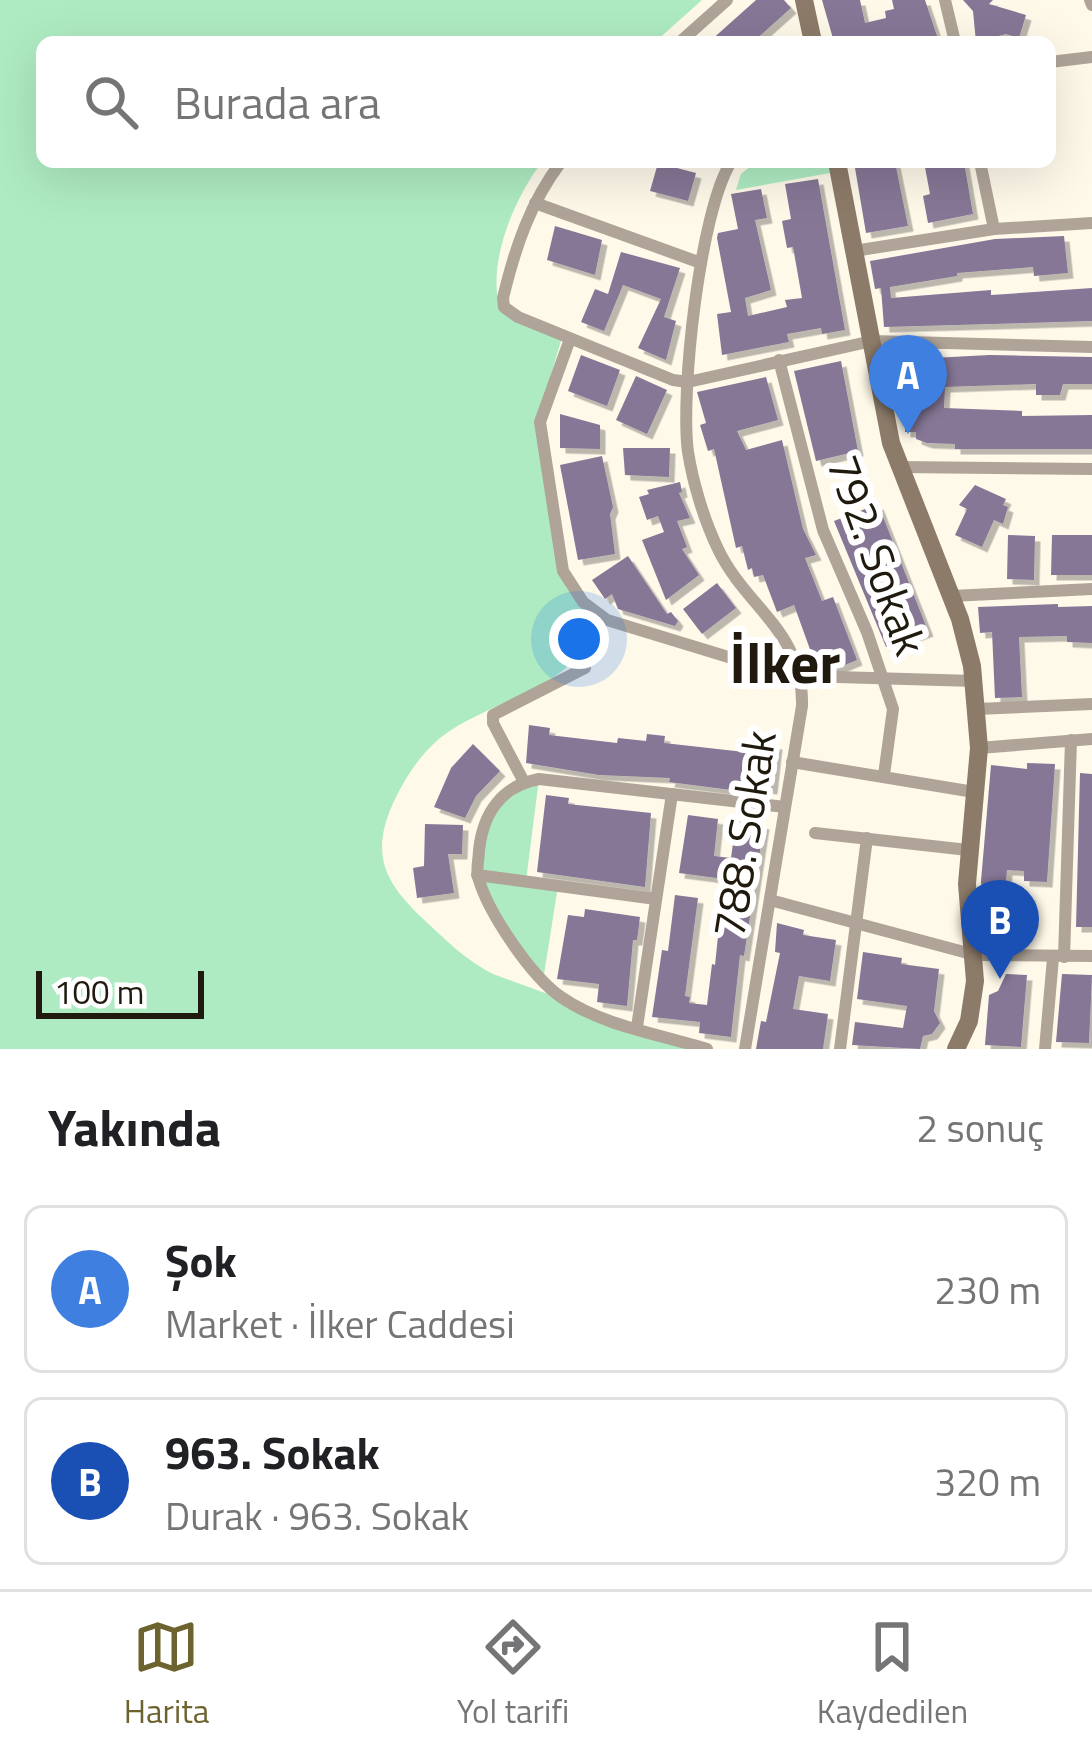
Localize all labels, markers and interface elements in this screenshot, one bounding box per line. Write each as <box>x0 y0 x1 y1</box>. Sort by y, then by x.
search box <box>36 36 1056 168</box>
text: Burada ara <box>174 68 381 136</box>
icon: search <box>78 69 144 135</box>
pin: A <box>869 335 947 434</box>
street label: 792. Sokak <box>810 445 946 664</box>
your location <box>549 609 609 669</box>
district label: İlker <box>730 618 840 705</box>
street label: 788. Sokak <box>693 725 793 942</box>
pin: B <box>961 880 1039 979</box>
scale bar <box>36 965 204 1018</box>
text: 100 m <box>54 967 144 1017</box>
text: Yakında <box>48 1088 221 1166</box>
text: 2 sonuç <box>916 1098 1044 1157</box>
text: Şok <box>165 1226 237 1294</box>
text: A <box>78 1260 102 1319</box>
text: 230 m <box>934 1260 1041 1319</box>
text: Market · İlker Caddesi <box>165 1294 515 1353</box>
text: 963. Sokak <box>165 1418 380 1486</box>
text: B <box>78 1452 102 1511</box>
text: 320 m <box>934 1452 1041 1511</box>
text: Durak · 963. Sokak <box>165 1486 469 1545</box>
tab: Harita <box>124 1614 209 1736</box>
tab: Yol tarifi <box>457 1614 569 1736</box>
tab: Kaydedilen <box>817 1614 968 1736</box>

